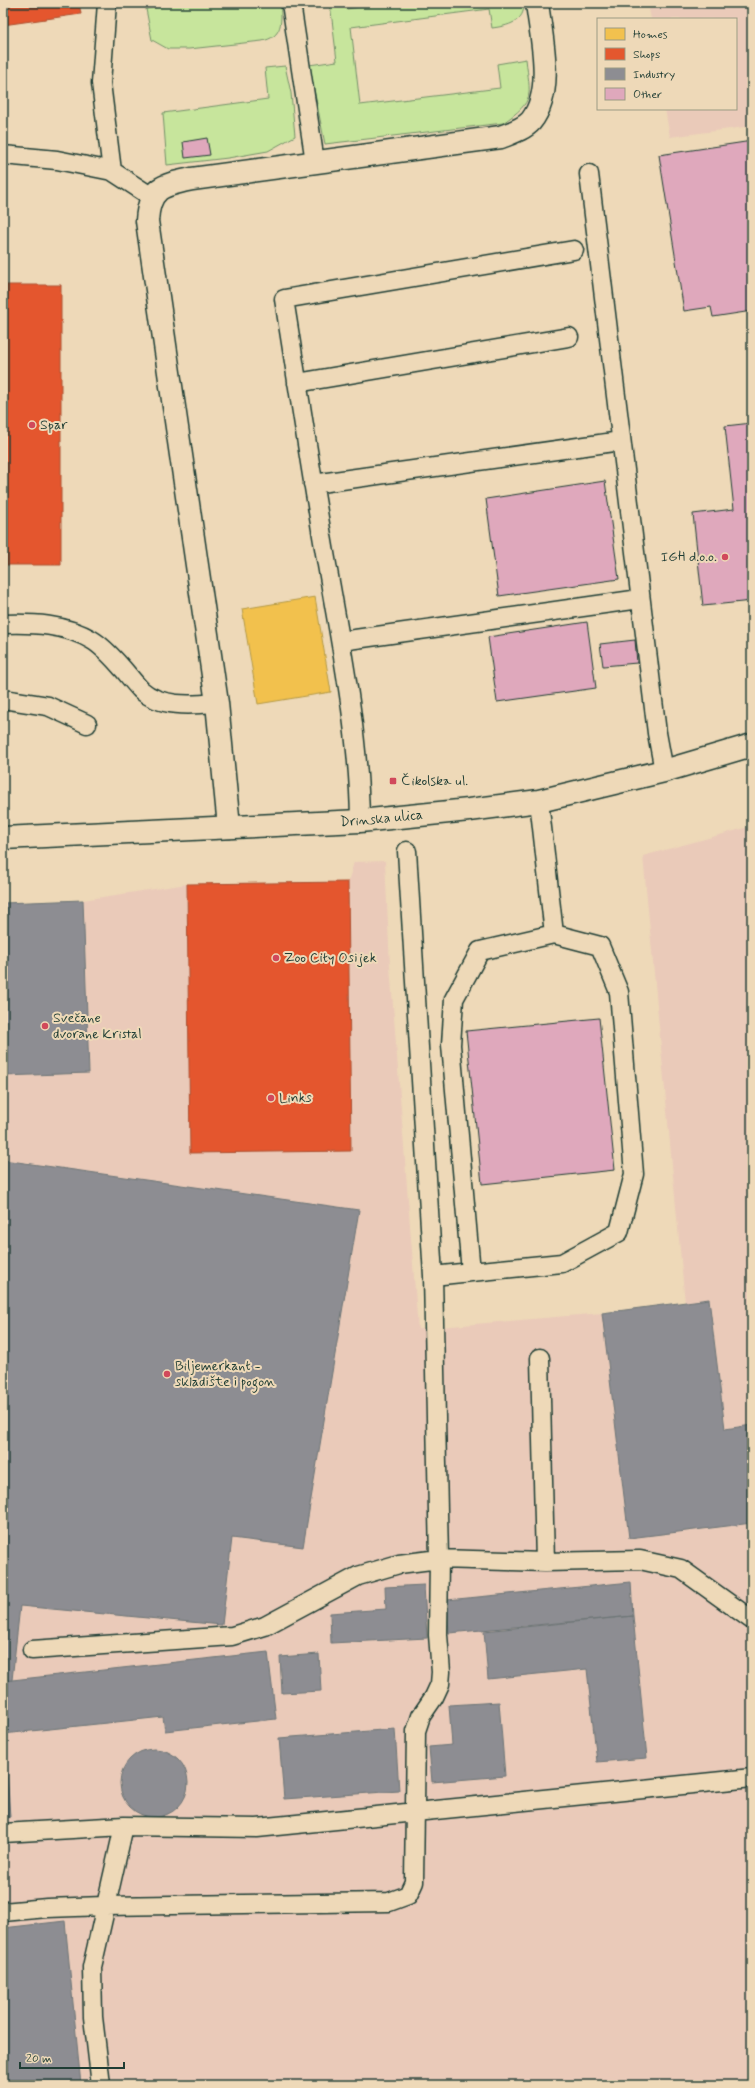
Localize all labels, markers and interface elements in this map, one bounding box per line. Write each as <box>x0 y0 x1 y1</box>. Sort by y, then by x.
legend <box>597 18 737 110</box>
text: Homes <box>633 27 668 43</box>
text: Shops <box>633 47 660 63</box>
text: Industry <box>633 67 675 83</box>
text: Other <box>633 87 662 103</box>
place label: Spar <box>40 416 68 434</box>
marker: Spar <box>27 420 37 430</box>
place label: IGH d.o.o. <box>661 548 717 566</box>
marker: IGH d.o.o. <box>720 552 730 562</box>
place label: Čikolska ul. <box>401 772 468 790</box>
marker: Čikolska ul. <box>388 776 398 786</box>
street label: Drinska ulica <box>340 806 424 831</box>
place label: Zoo City Osijek <box>284 949 377 967</box>
marker: Zoo City Osijek <box>271 953 281 963</box>
place label: Svečane dvorane Kristal <box>53 1009 142 1043</box>
marker: Svečane dvorane Kristal <box>40 1021 50 1031</box>
place label: Links <box>279 1089 312 1107</box>
marker: Links <box>266 1093 276 1103</box>
place label: Biljemerkant - skladište i pogon <box>175 1357 275 1393</box>
marker: Biljemerkant - skladište i pogon <box>162 1369 172 1379</box>
scale bar <box>20 2044 124 2070</box>
text: 20 m <box>26 2051 52 2067</box>

